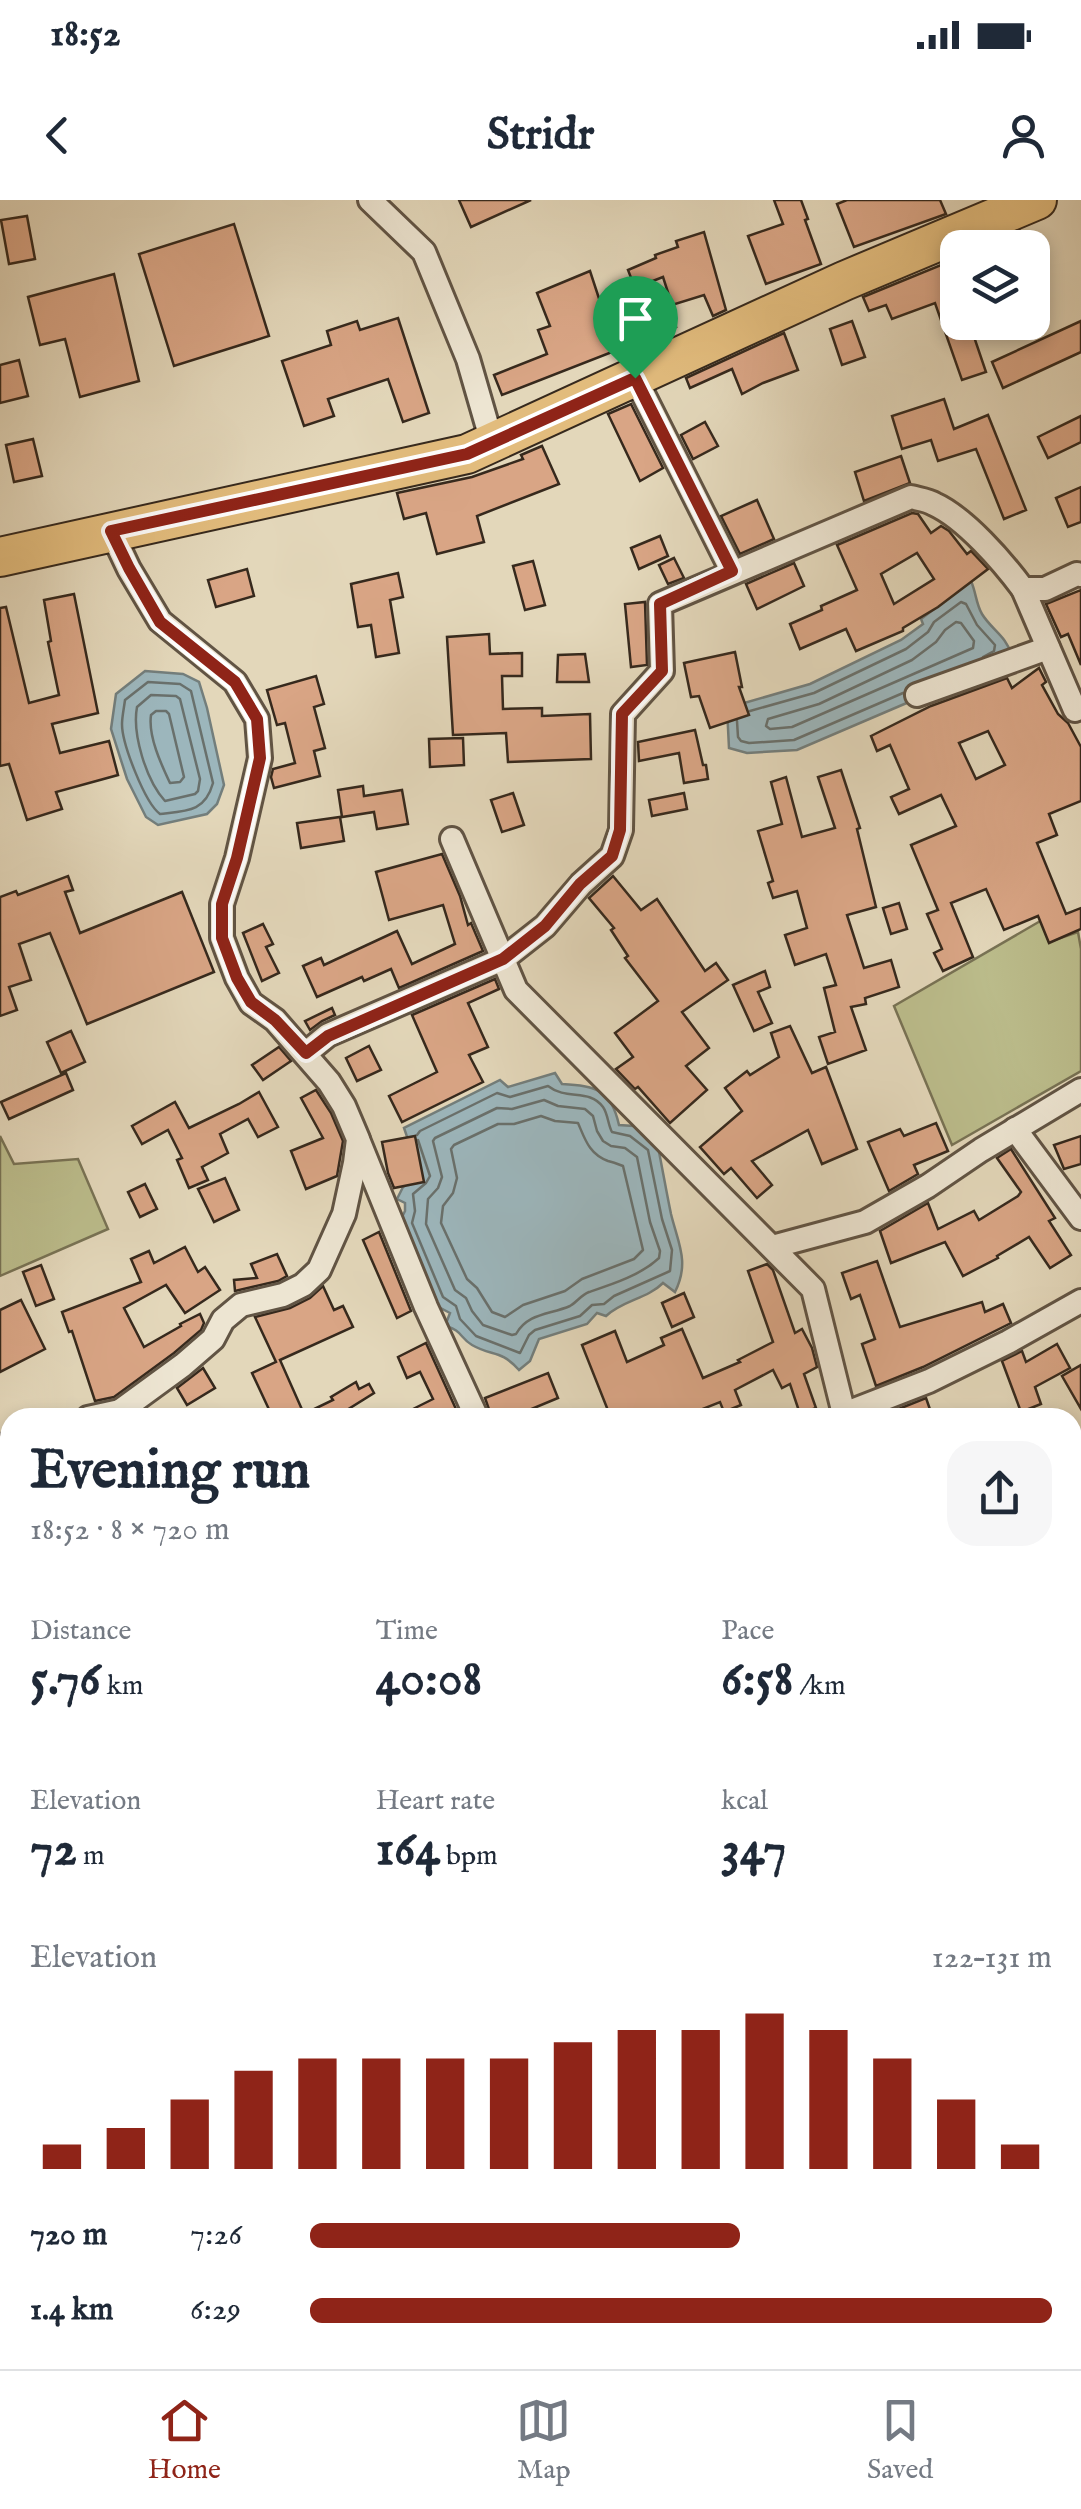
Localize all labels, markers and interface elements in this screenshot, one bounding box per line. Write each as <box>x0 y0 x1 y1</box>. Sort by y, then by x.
text: 18:52 <box>50 11 121 59</box>
text: Stridr <box>487 107 594 164</box>
icon: back <box>30 108 85 163</box>
icon: person <box>996 108 1051 163</box>
map controls <box>940 230 1050 340</box>
button: layers <box>940 230 1050 340</box>
pin <box>593 276 678 379</box>
icon: arrive <box>608 291 663 346</box>
text: Evening run <box>30 1437 310 1507</box>
button: share <box>947 1441 1052 1546</box>
text: 18:52 · 8 × 720 m <box>30 1510 230 1551</box>
text: Distance <box>30 1614 131 1649</box>
text: Time <box>376 1614 438 1649</box>
text: Pace <box>721 1614 774 1649</box>
text: 5.76 <box>30 1649 101 1712</box>
text: 40:08 <box>376 1649 482 1712</box>
text: 6:58 <box>721 1649 793 1712</box>
text: km <box>101 1669 143 1704</box>
text: /km <box>793 1669 846 1704</box>
text: Elevation <box>30 1784 141 1819</box>
text: Heart rate <box>376 1784 495 1819</box>
text: kcal <box>721 1784 768 1819</box>
text: 72 <box>30 1819 77 1882</box>
text: 164 <box>376 1819 440 1882</box>
text: 347 <box>721 1819 786 1882</box>
text: m <box>77 1839 105 1874</box>
text: bpm <box>440 1839 498 1874</box>
text: Elevation <box>30 1938 157 1979</box>
text: 122–131 m <box>932 1938 1052 1979</box>
text: 720 m <box>30 2215 107 2256</box>
text: 7:26 <box>190 2215 242 2256</box>
text: 1.4 km <box>30 2290 114 2331</box>
text: 6:29 <box>190 2290 241 2331</box>
tab: Home <box>148 2393 221 2488</box>
tab: Map <box>516 2393 571 2488</box>
tab: Saved <box>867 2393 933 2488</box>

